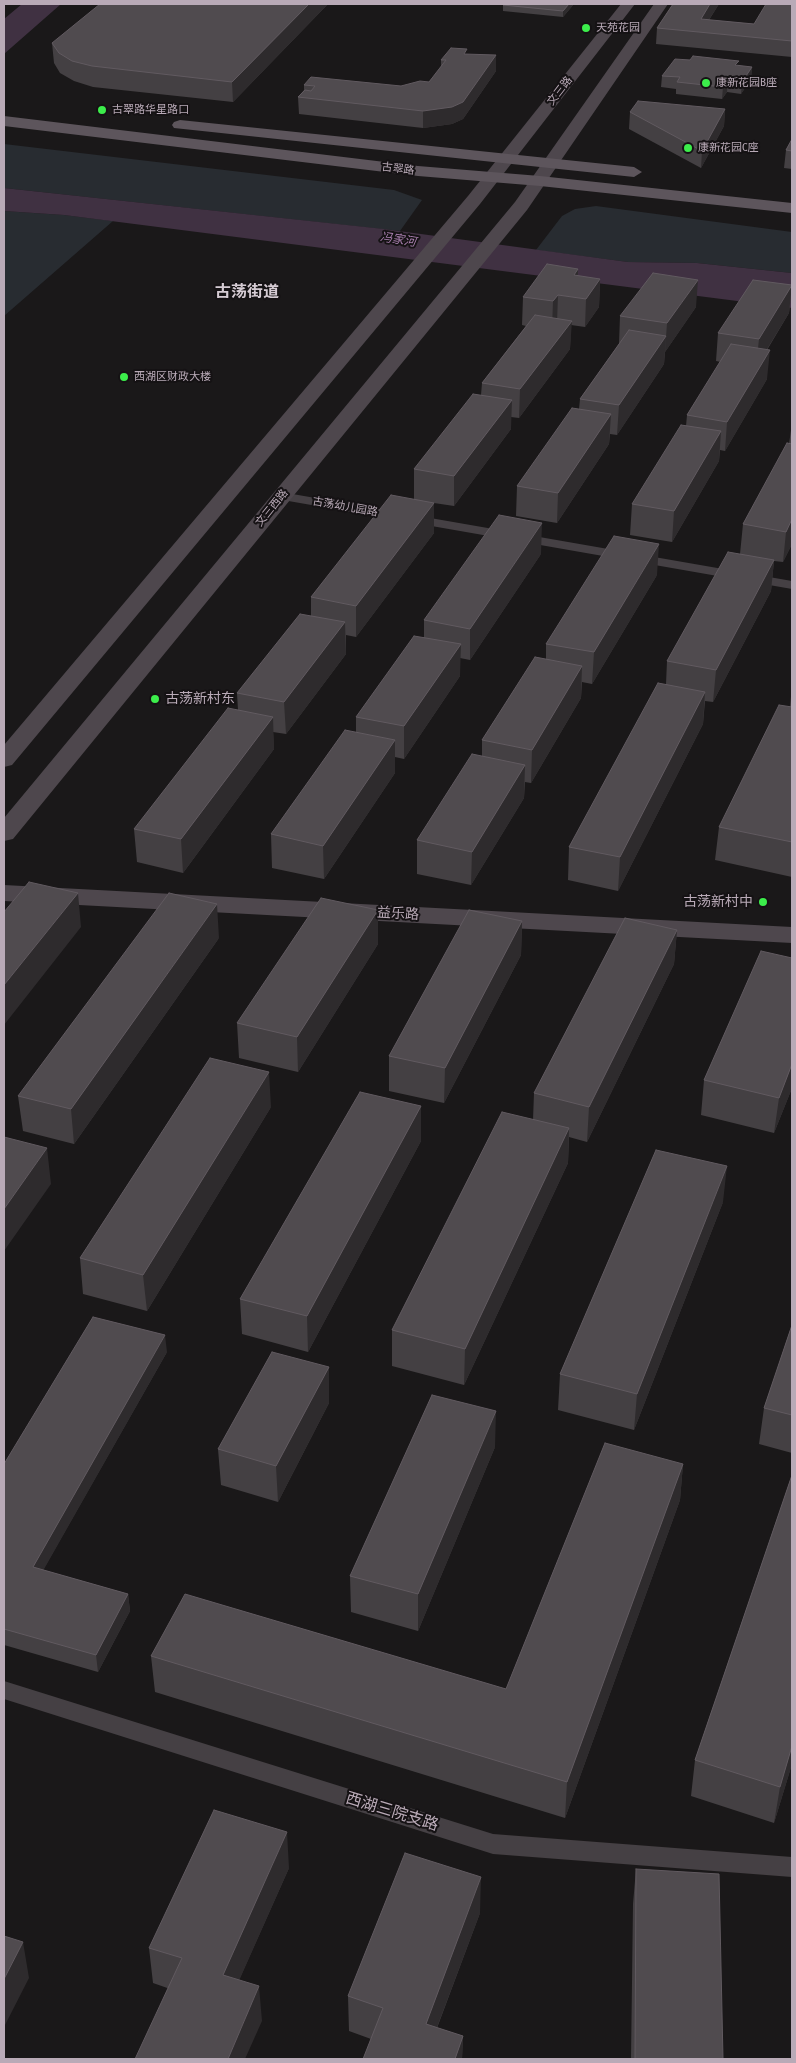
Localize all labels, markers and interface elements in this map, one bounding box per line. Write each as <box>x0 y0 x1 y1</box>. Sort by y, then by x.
place label: 天苑花园 <box>596 21 640 35</box>
marker: 天苑花园 <box>580 22 592 34</box>
street label: 文三路 <box>545 74 575 108</box>
place label: 康新花园B座 <box>716 76 777 90</box>
marker: 康新花园B座 <box>700 77 712 89</box>
place label: 古翠路华星路口 <box>112 103 189 117</box>
marker: 古翠路华星路口 <box>96 104 108 116</box>
place label: 康新花园C座 <box>698 141 759 155</box>
marker: 康新花园C座 <box>682 142 694 154</box>
street label: 古翠路 <box>381 160 415 178</box>
water label: 冯家河 <box>379 230 417 250</box>
district label: 古荡街道 <box>215 283 279 303</box>
place label: 西湖区财政大楼 <box>134 370 211 384</box>
marker: 西湖区财政大楼 <box>118 371 130 383</box>
street label: 文三西路 <box>253 487 291 529</box>
street label: 古荡幼儿园路 <box>311 495 379 519</box>
place label: 古荡新村东 <box>165 691 235 707</box>
marker: 古荡新村东 <box>149 693 161 705</box>
place label: 古荡新村中 <box>683 894 753 910</box>
marker: 古荡新村中 <box>757 896 769 908</box>
street label: 益乐路 <box>377 905 419 923</box>
street label: 西湖三院支路 <box>343 1789 441 1835</box>

